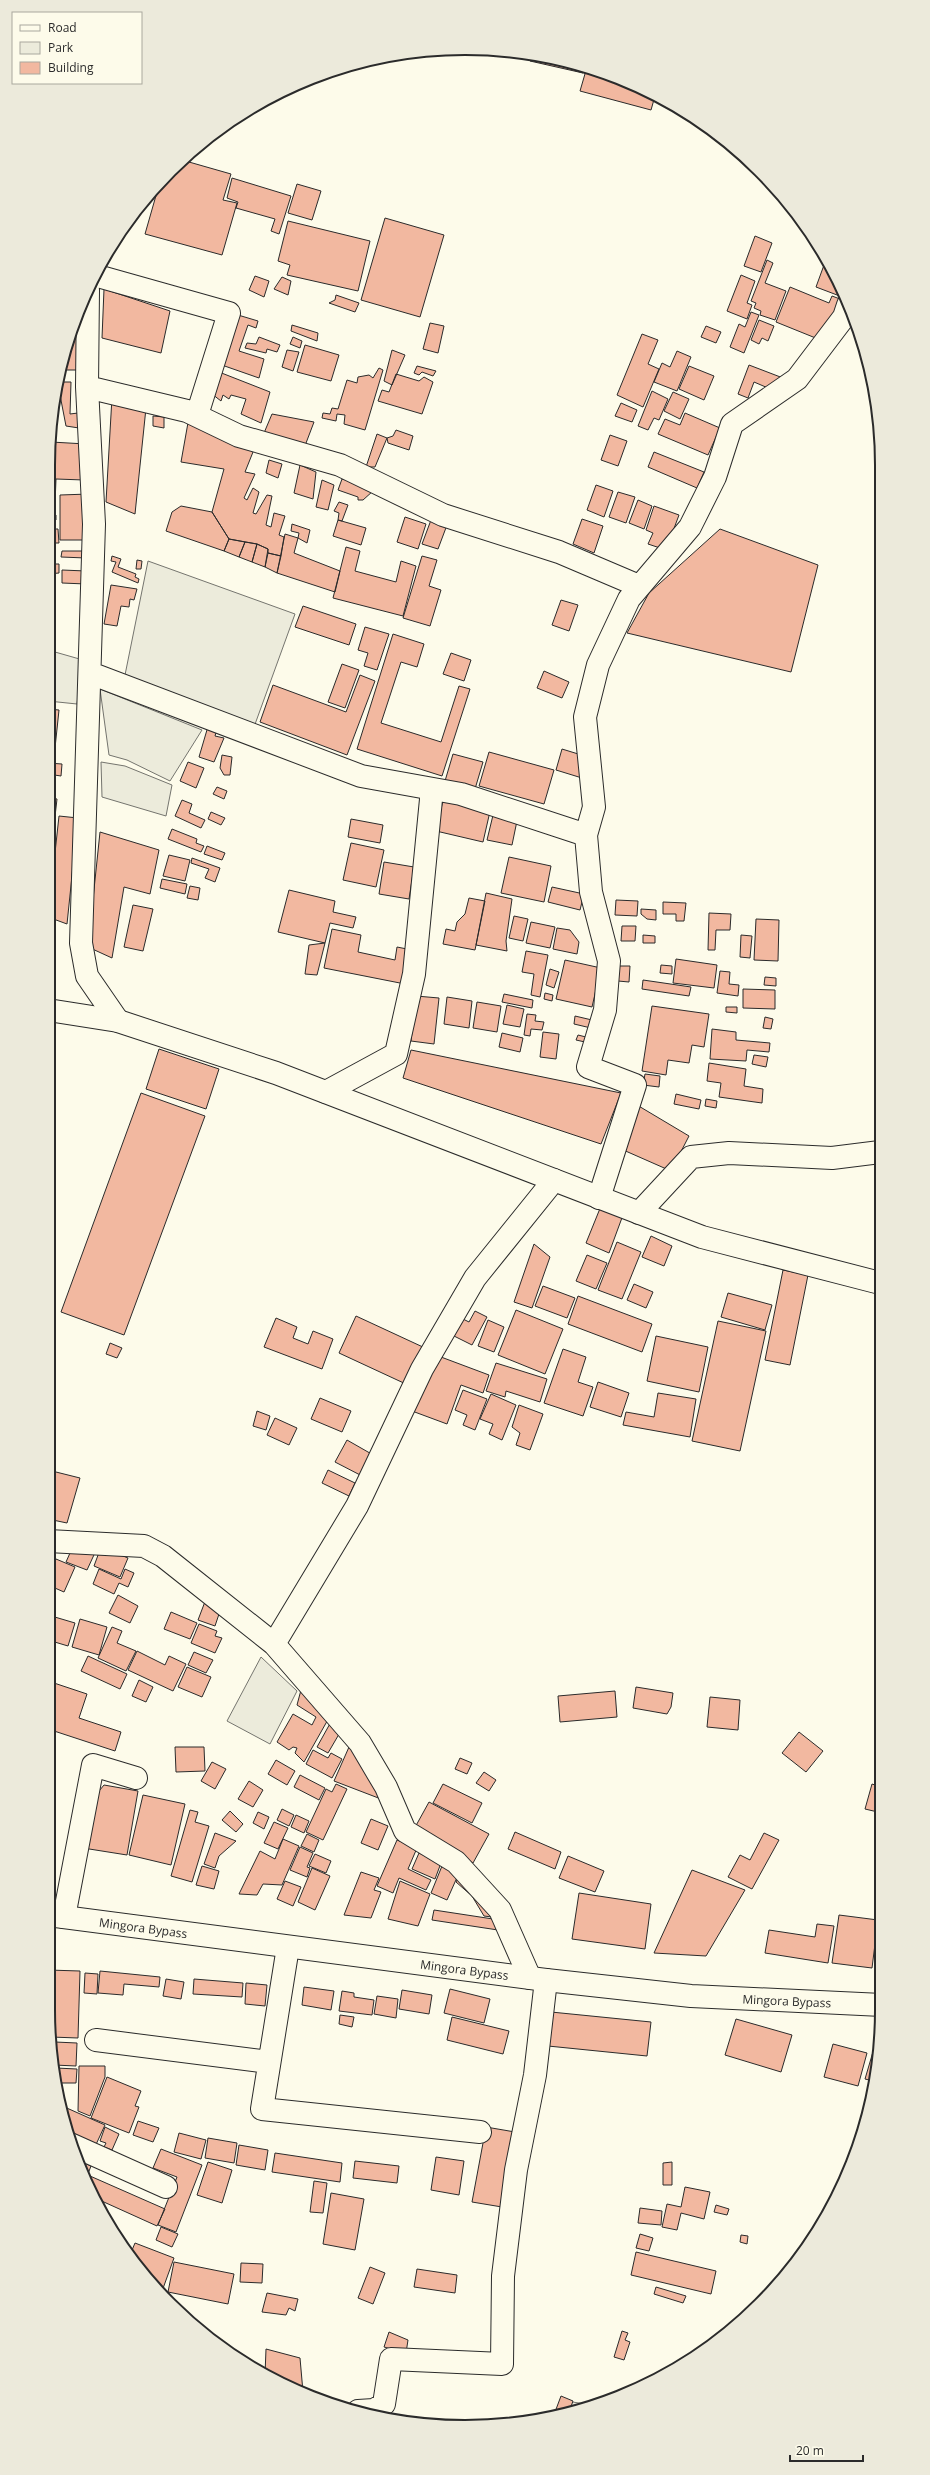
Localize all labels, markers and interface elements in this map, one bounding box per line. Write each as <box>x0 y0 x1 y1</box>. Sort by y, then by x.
legend <box>12 12 142 84</box>
text: Road <box>48 19 77 36</box>
text: Park <box>48 39 74 56</box>
text: Building <box>48 59 94 76</box>
street label: Mingora Bypass <box>98 1913 189 1942</box>
street label: Mingora Bypass <box>419 1955 510 1984</box>
street label: Mingora Bypass <box>742 1990 832 2011</box>
scale bar <box>790 2437 863 2463</box>
text: 20 m <box>796 2442 824 2459</box>

